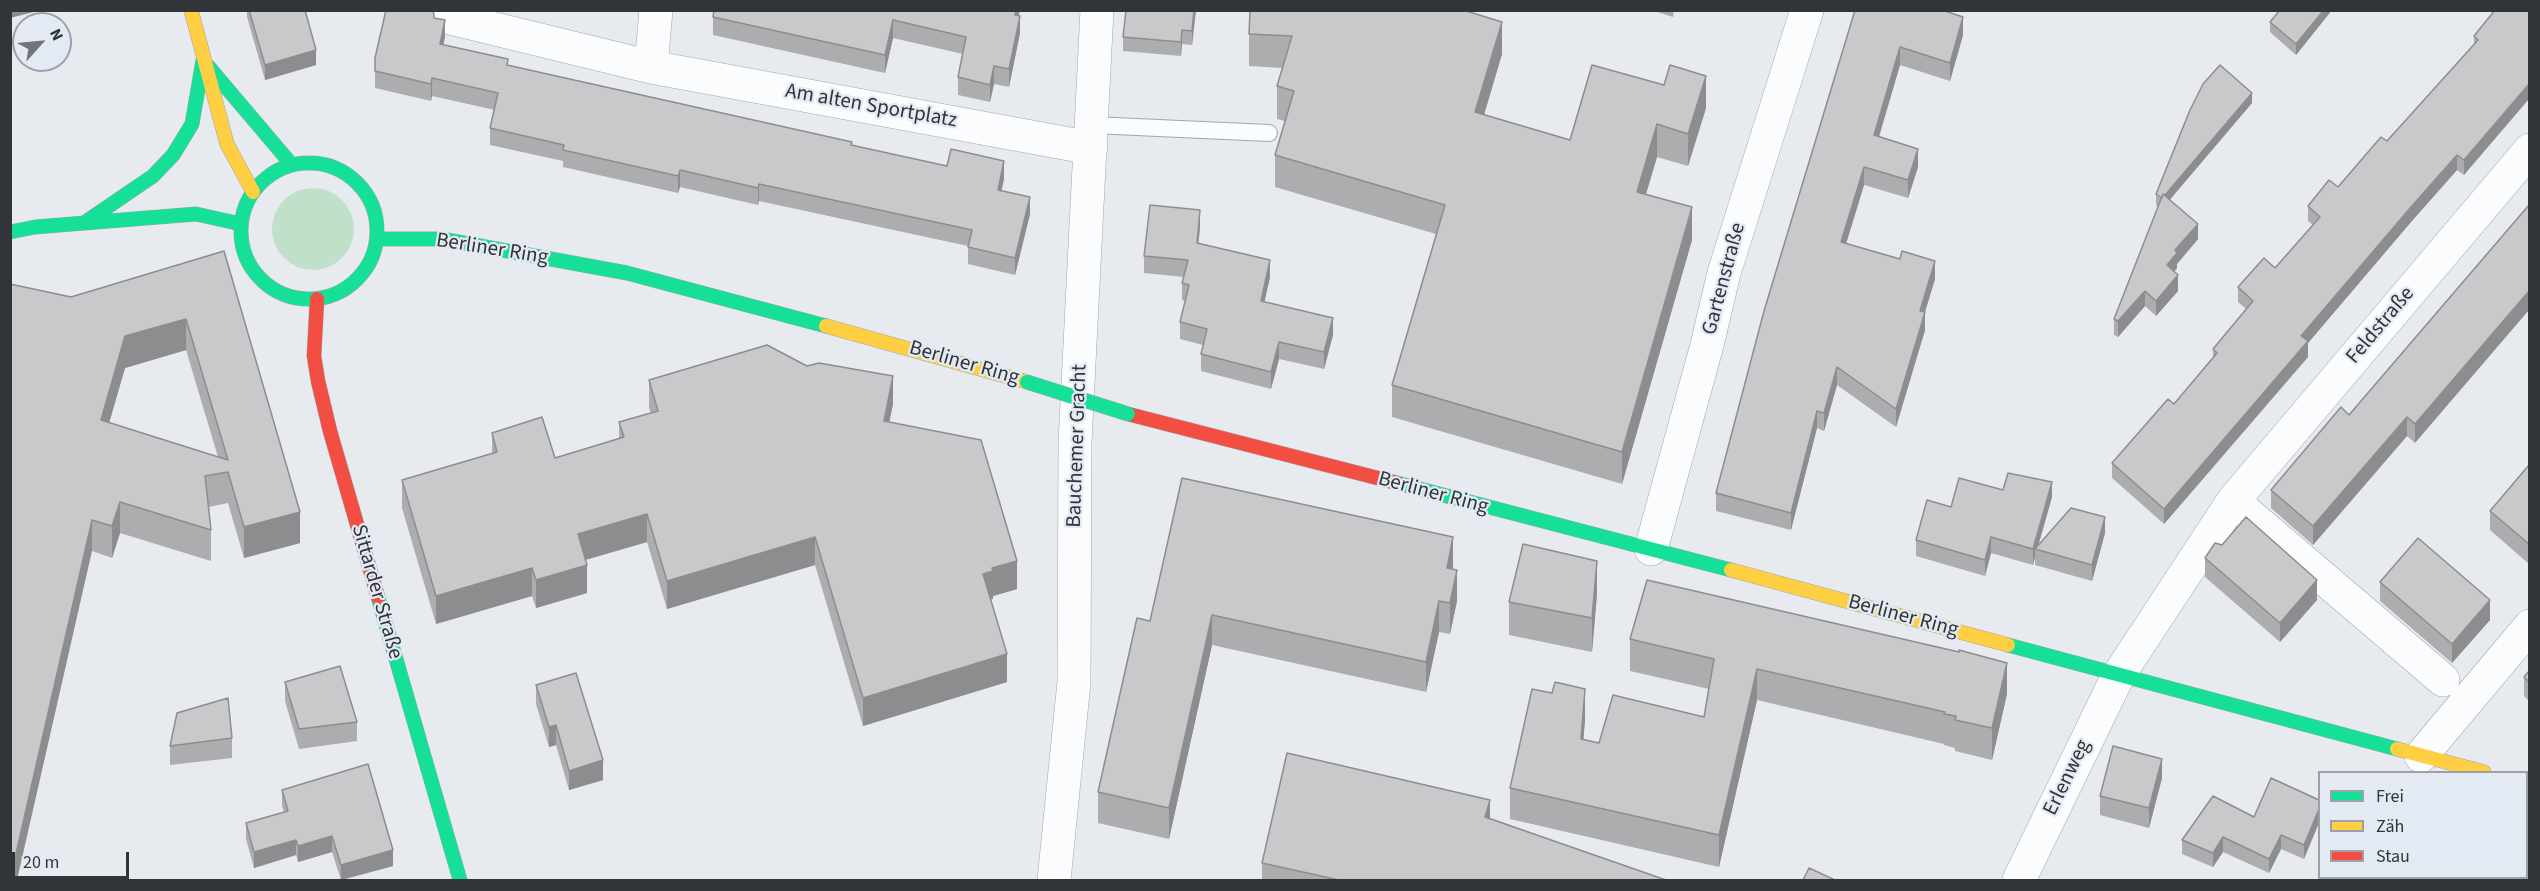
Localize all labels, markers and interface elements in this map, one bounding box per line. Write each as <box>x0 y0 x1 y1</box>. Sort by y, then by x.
north arrow <box>12 12 72 72</box>
text: N <box>44 25 68 44</box>
street label: Am alten Sportplatz <box>783 79 959 135</box>
street label: Gartenstraße <box>1698 220 1752 338</box>
street label: Berliner Ring <box>434 229 550 271</box>
street label: Feldstraße <box>2341 282 2421 370</box>
street label: Berliner Ring <box>906 336 1022 392</box>
street label: Bauchemer Gracht <box>1063 364 1093 528</box>
street label: Berliner Ring <box>1375 467 1491 521</box>
street label: Sittarder Straße <box>345 522 407 662</box>
street label: Berliner Ring <box>1845 590 1961 644</box>
street label: Erlenweg <box>2039 736 2097 820</box>
legend <box>2318 771 2528 879</box>
text: Frei <box>2376 784 2404 809</box>
text: Zäh <box>2376 814 2404 839</box>
scale bar <box>15 840 132 878</box>
text: Stau <box>2376 844 2410 869</box>
text: 20 m <box>23 850 59 875</box>

